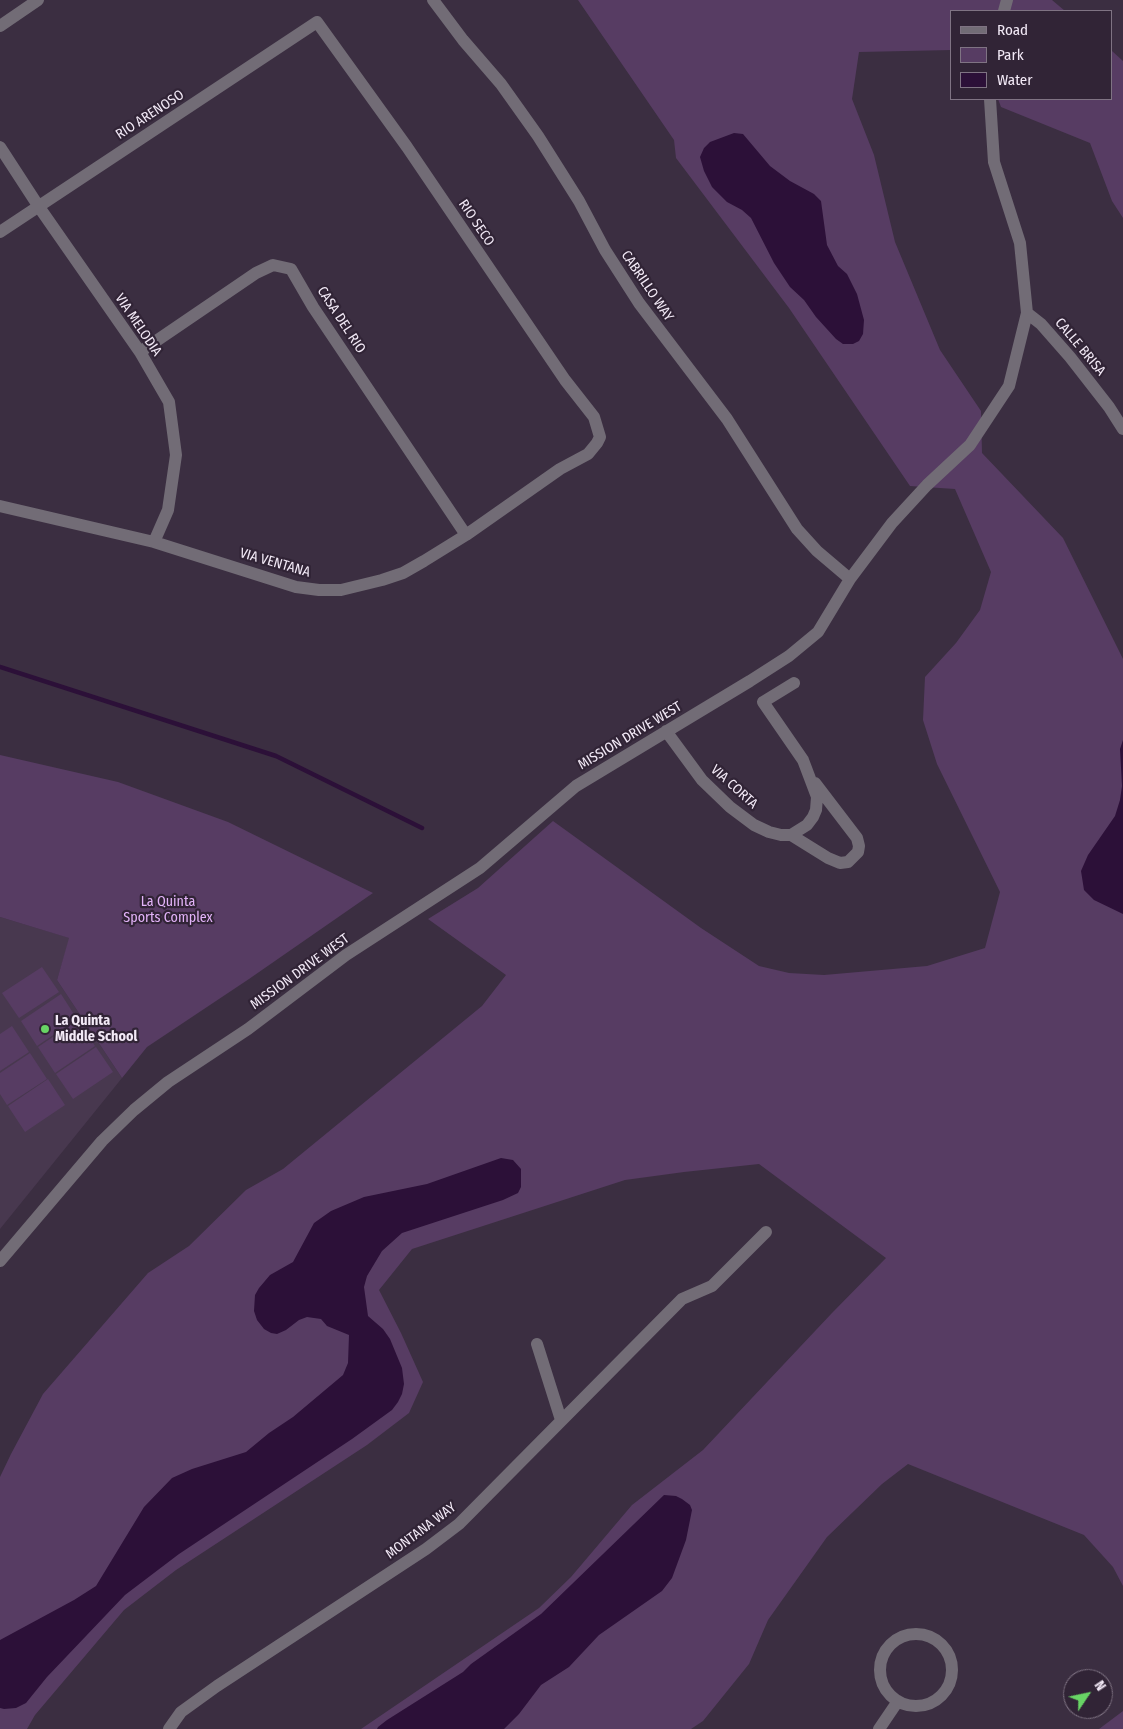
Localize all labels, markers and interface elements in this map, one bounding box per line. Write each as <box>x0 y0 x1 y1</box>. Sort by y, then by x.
legend <box>950 10 1113 100</box>
text: Road <box>997 21 1028 39</box>
text: Park <box>997 46 1024 64</box>
text: Water <box>997 71 1032 89</box>
street label: RIO ARENOSO <box>113 87 187 143</box>
street label: RIO SECO <box>454 197 498 249</box>
street label: CABRILLO WAY <box>617 248 677 324</box>
street label: CASA DEL RIO <box>313 283 369 357</box>
street label: VIA MELODIA <box>111 291 165 359</box>
street label: CALLE BRISA <box>1051 315 1109 379</box>
street label: VIA VENTANA <box>238 545 312 581</box>
street label: MISSION DRIVE WEST <box>575 698 685 774</box>
street label: VIA CORTA <box>707 761 761 813</box>
park label: La Quinta Sports Complex <box>123 894 213 926</box>
street label: MISSION DRIVE WEST <box>247 931 353 1013</box>
place label: La Quinta Middle School <box>55 1013 137 1046</box>
marker: La Quinta Middle School <box>39 1023 51 1035</box>
street label: MONTANA WAY <box>383 1499 459 1563</box>
north arrow <box>1063 1669 1113 1719</box>
text: N <box>1091 1678 1109 1694</box>

